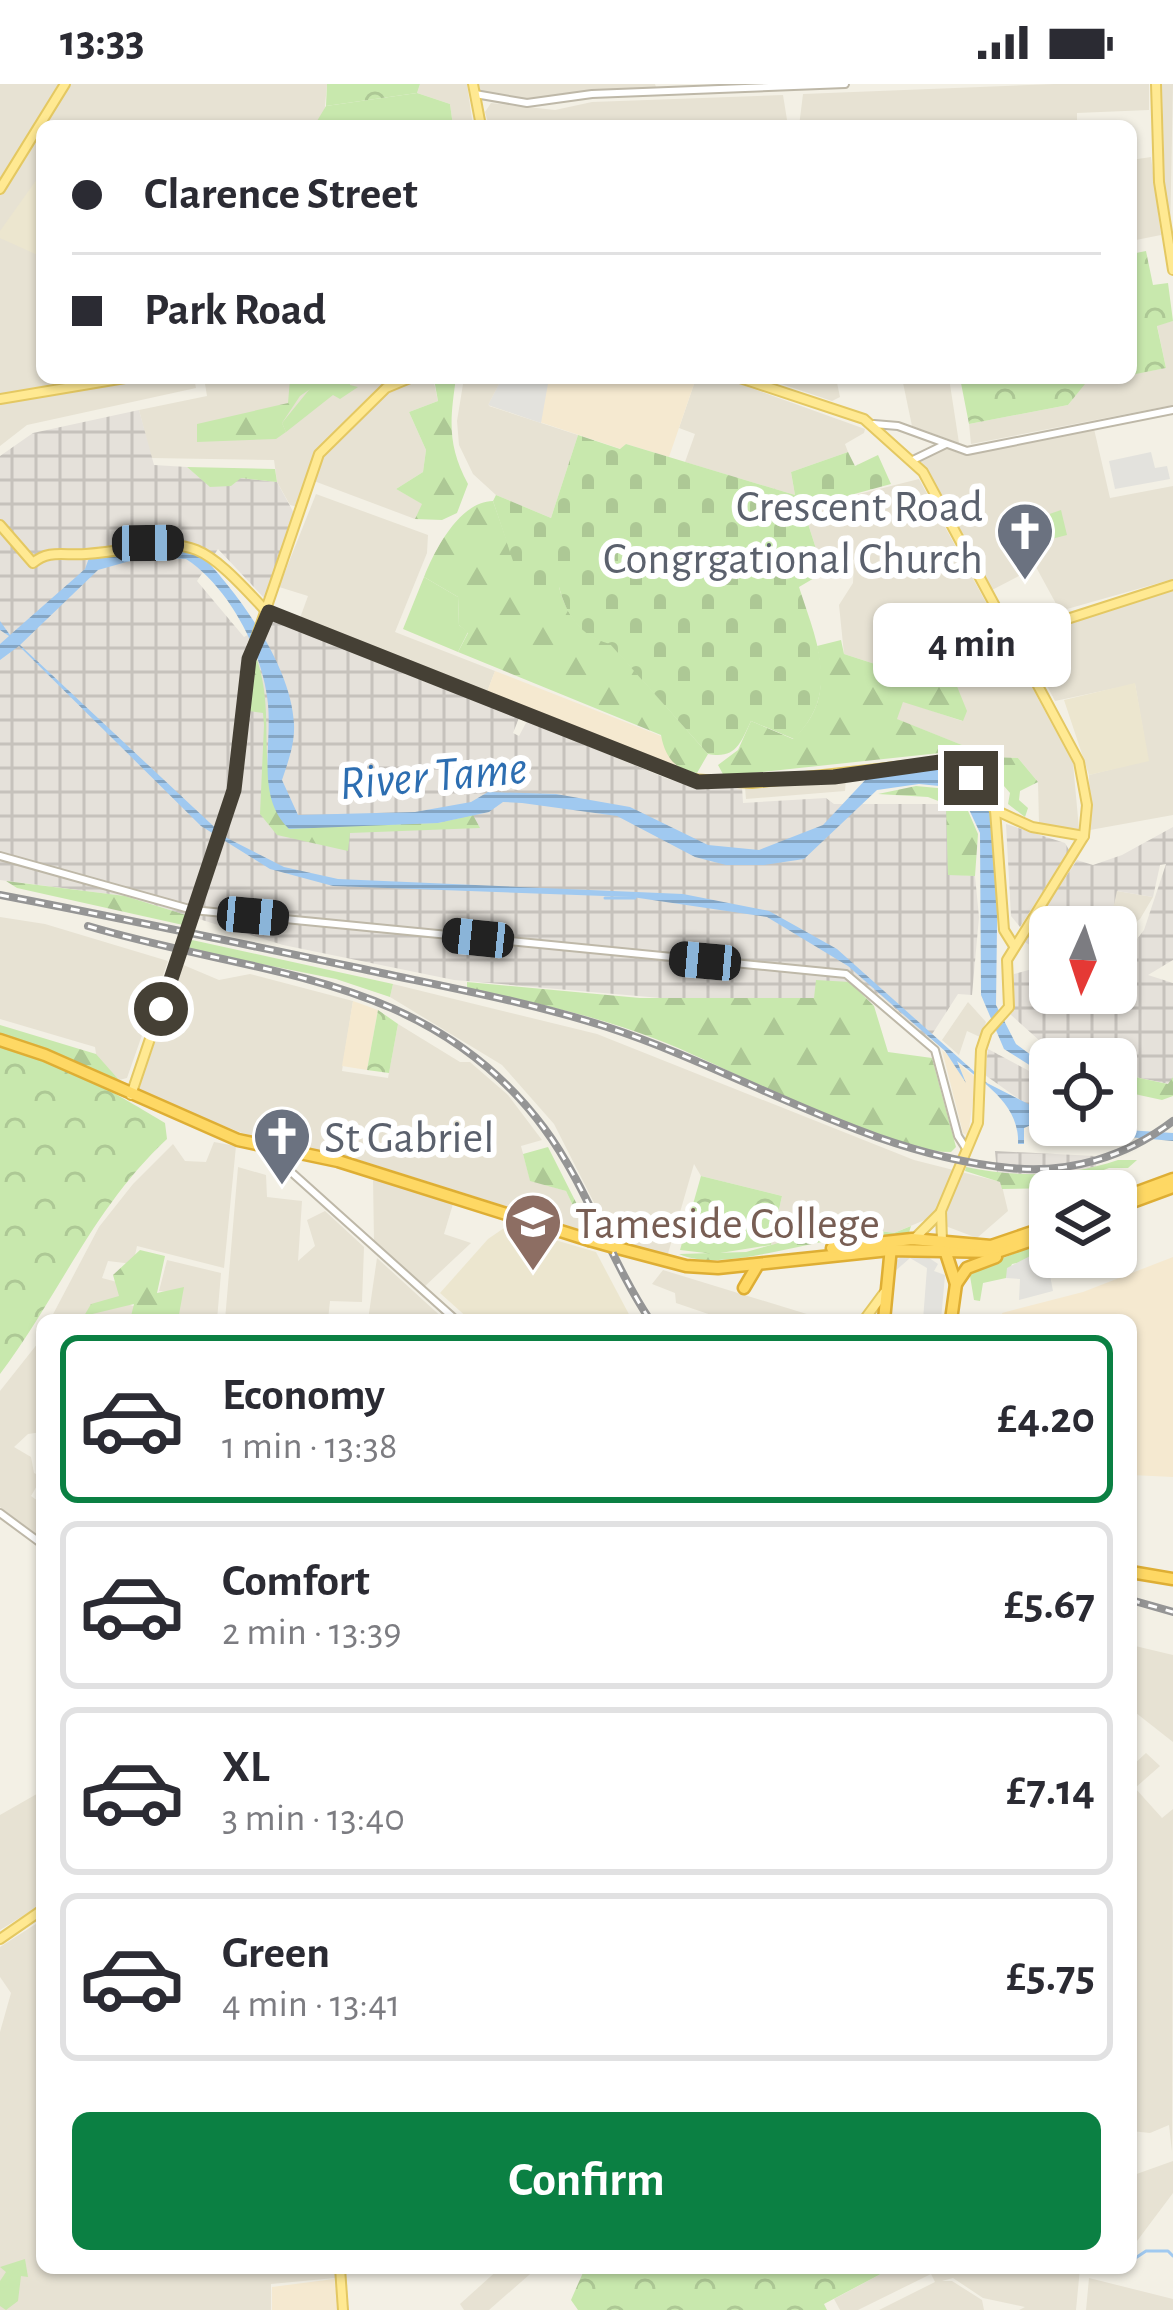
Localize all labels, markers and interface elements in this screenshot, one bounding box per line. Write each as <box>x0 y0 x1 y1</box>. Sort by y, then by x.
text: 13:33 <box>60 19 145 64</box>
text: Clarence Street <box>144 172 418 217</box>
text: Park Road <box>144 288 326 333</box>
place label: Crescent Road Congrgational Church <box>603 485 983 582</box>
church icon: Crescent Road Congrgational Church <box>994 500 1056 582</box>
car <box>112 524 184 562</box>
callout: 4 min <box>872 604 1070 688</box>
text: 4 min <box>928 625 1016 664</box>
water label: River Tame <box>337 745 529 809</box>
route end <box>944 751 998 805</box>
car <box>216 895 290 937</box>
north arrow <box>1029 906 1137 1014</box>
map controls <box>1029 906 1137 1278</box>
car <box>440 916 516 960</box>
car <box>668 940 742 982</box>
route start <box>134 982 188 1036</box>
button: locate <box>1029 1038 1137 1146</box>
church icon: St Gabriel <box>251 1105 313 1187</box>
place label: St Gabriel <box>324 1116 494 1161</box>
button: layers <box>1029 1170 1137 1278</box>
school or university icon: Tameside College <box>502 1191 564 1273</box>
place label: Tameside College <box>575 1202 880 1247</box>
icon: car <box>78 1365 186 1473</box>
text: Economy <box>222 1373 385 1418</box>
text: £4.20 <box>997 1396 1095 1441</box>
text: 1 min · 13:38 <box>222 1427 397 1466</box>
icon: car <box>78 1551 186 1659</box>
text: Comfort <box>222 1559 370 1604</box>
text: £5.67 <box>1004 1582 1095 1627</box>
text: 2 min · 13:39 <box>222 1613 402 1652</box>
icon: car <box>78 1737 186 1845</box>
text: XL <box>222 1745 270 1790</box>
text: £7.14 <box>1006 1768 1095 1813</box>
text: 3 min · 13:40 <box>222 1799 405 1838</box>
icon: car <box>78 1923 186 2031</box>
text: Green <box>222 1931 330 1976</box>
text: £5.75 <box>1006 1954 1095 1999</box>
text: 4 min · 13:41 <box>222 1985 400 2024</box>
button: Confirm <box>72 2112 1101 2250</box>

